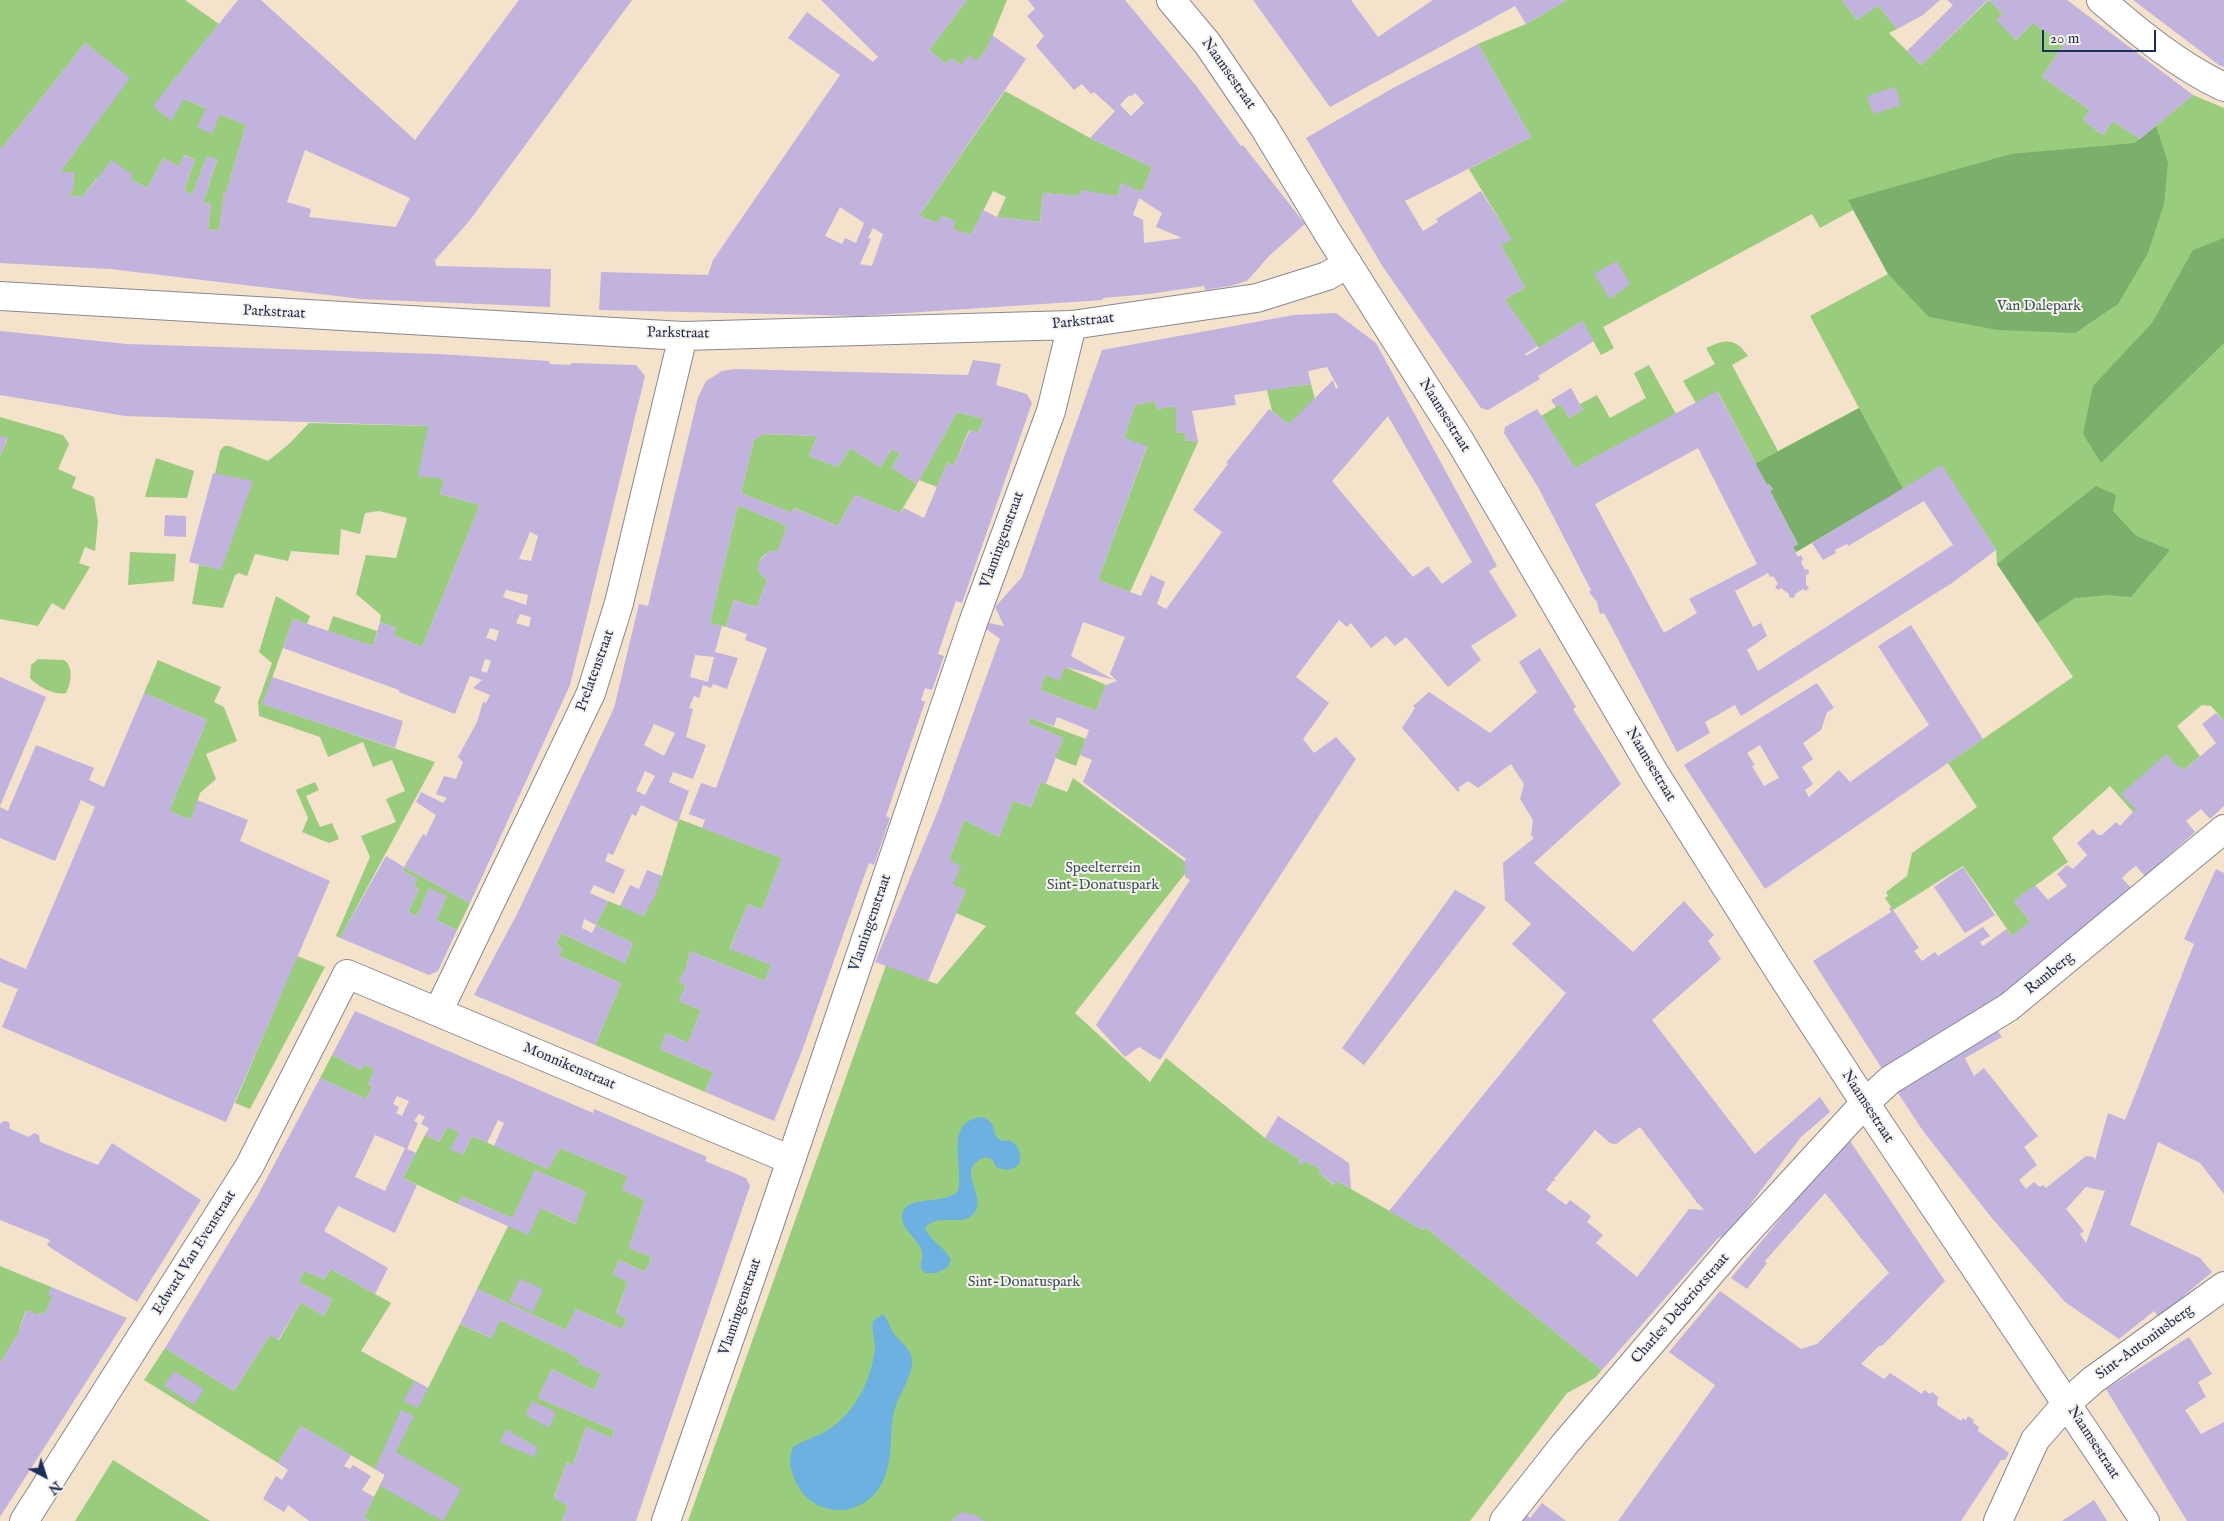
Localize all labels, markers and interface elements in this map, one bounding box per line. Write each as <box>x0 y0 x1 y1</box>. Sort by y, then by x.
scale bar <box>2044 20 2158 52</box>
text: 20 m <box>2050 29 2079 48</box>
street label: Naamsestraat <box>1197 35 1259 113</box>
park label: Van Dalepark <box>1997 298 2081 316</box>
street label: Parkstraat <box>242 302 306 324</box>
street label: Parkstraat <box>1051 310 1115 334</box>
street label: Parkstraat <box>647 324 709 344</box>
street label: Naamsestraat <box>1414 376 1474 456</box>
street label: Vlamingenstraat <box>977 489 1029 591</box>
street label: Prelatenstraat <box>573 628 619 714</box>
street label: Naamsestraat <box>1621 725 1679 805</box>
park label: Speelterrein Sint-Donatuspark <box>1047 860 1159 895</box>
street label: Vlamingenstraat <box>846 872 896 974</box>
street label: Ramberg <box>2022 949 2078 999</box>
street label: Monnikenstraat <box>520 1039 618 1095</box>
street label: Naamsestraat <box>1837 1067 1897 1147</box>
street label: Edward Van Evenstraat <box>149 1187 241 1319</box>
street label: Charles Deberiotstraat <box>1628 1250 1734 1368</box>
street label: Vlamingenstraat <box>716 1256 766 1358</box>
park label: Sint-Donatuspark <box>968 1274 1080 1292</box>
street label: Sint-Antoniusberg <box>2093 1301 2197 1385</box>
street label: Naamsestraat <box>2063 1403 2123 1483</box>
north arrow <box>20 1451 70 1501</box>
text: N <box>44 1477 65 1498</box>

